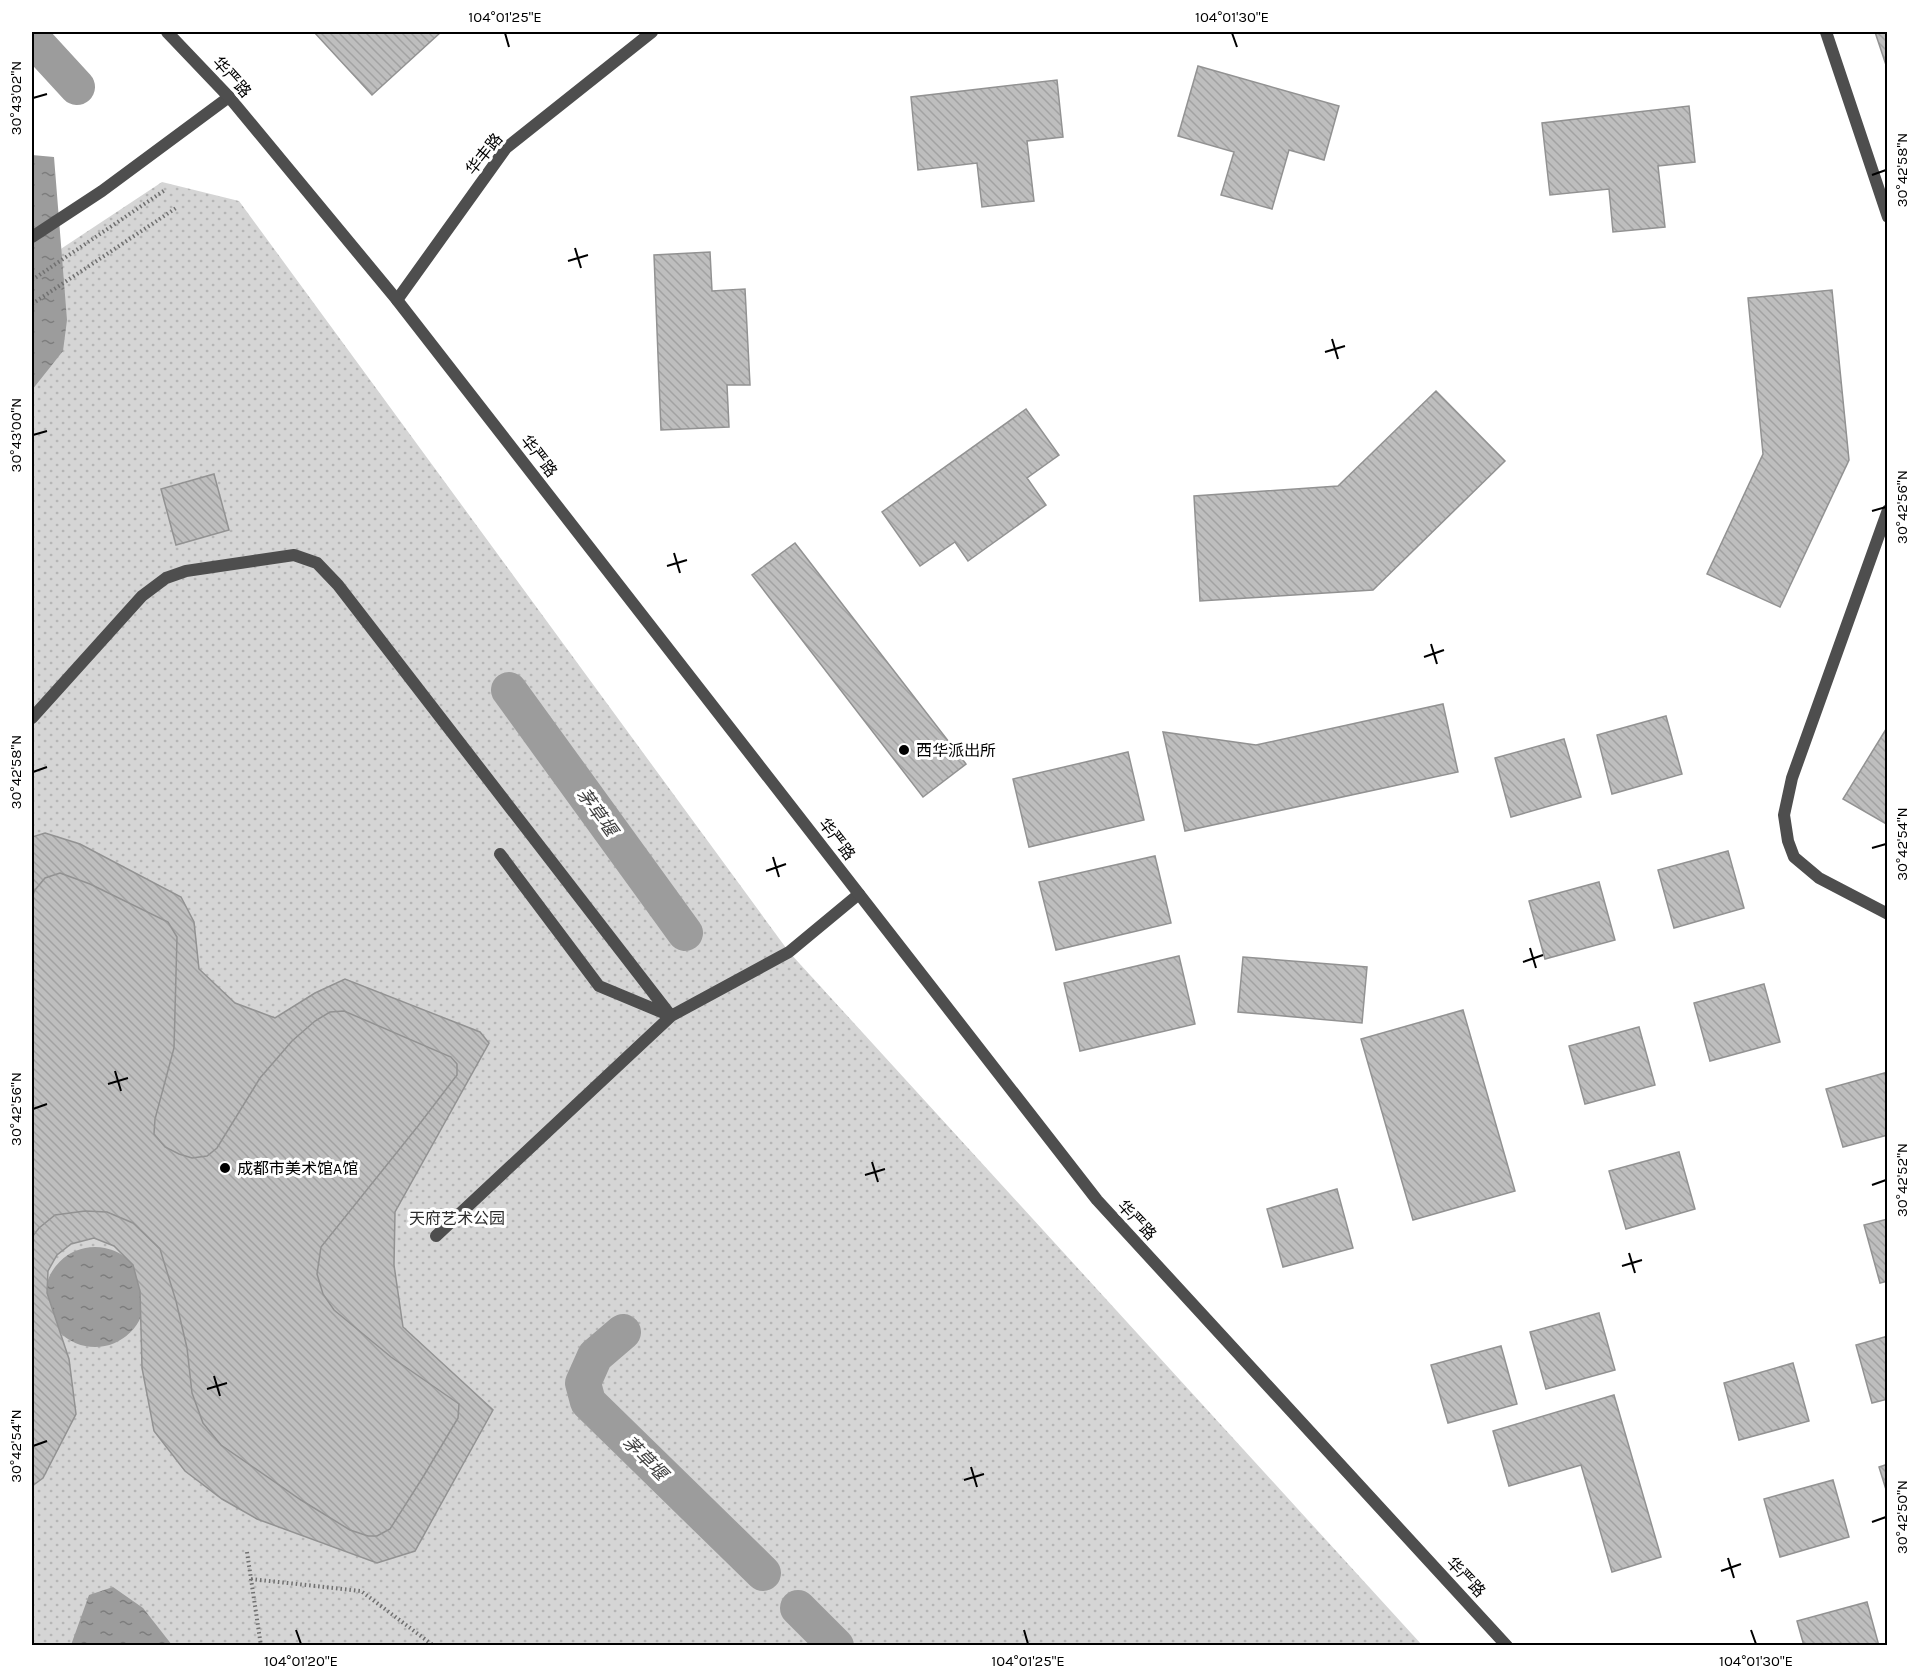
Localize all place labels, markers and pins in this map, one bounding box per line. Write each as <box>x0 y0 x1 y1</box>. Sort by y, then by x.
place label: 西华派出所 <box>916 741 996 760</box>
marker: 西华派出所 <box>897 743 911 757</box>
place label: 成都市美术馆A馆 <box>237 1159 358 1178</box>
marker: 成都市美术馆A馆 <box>218 1161 232 1175</box>

